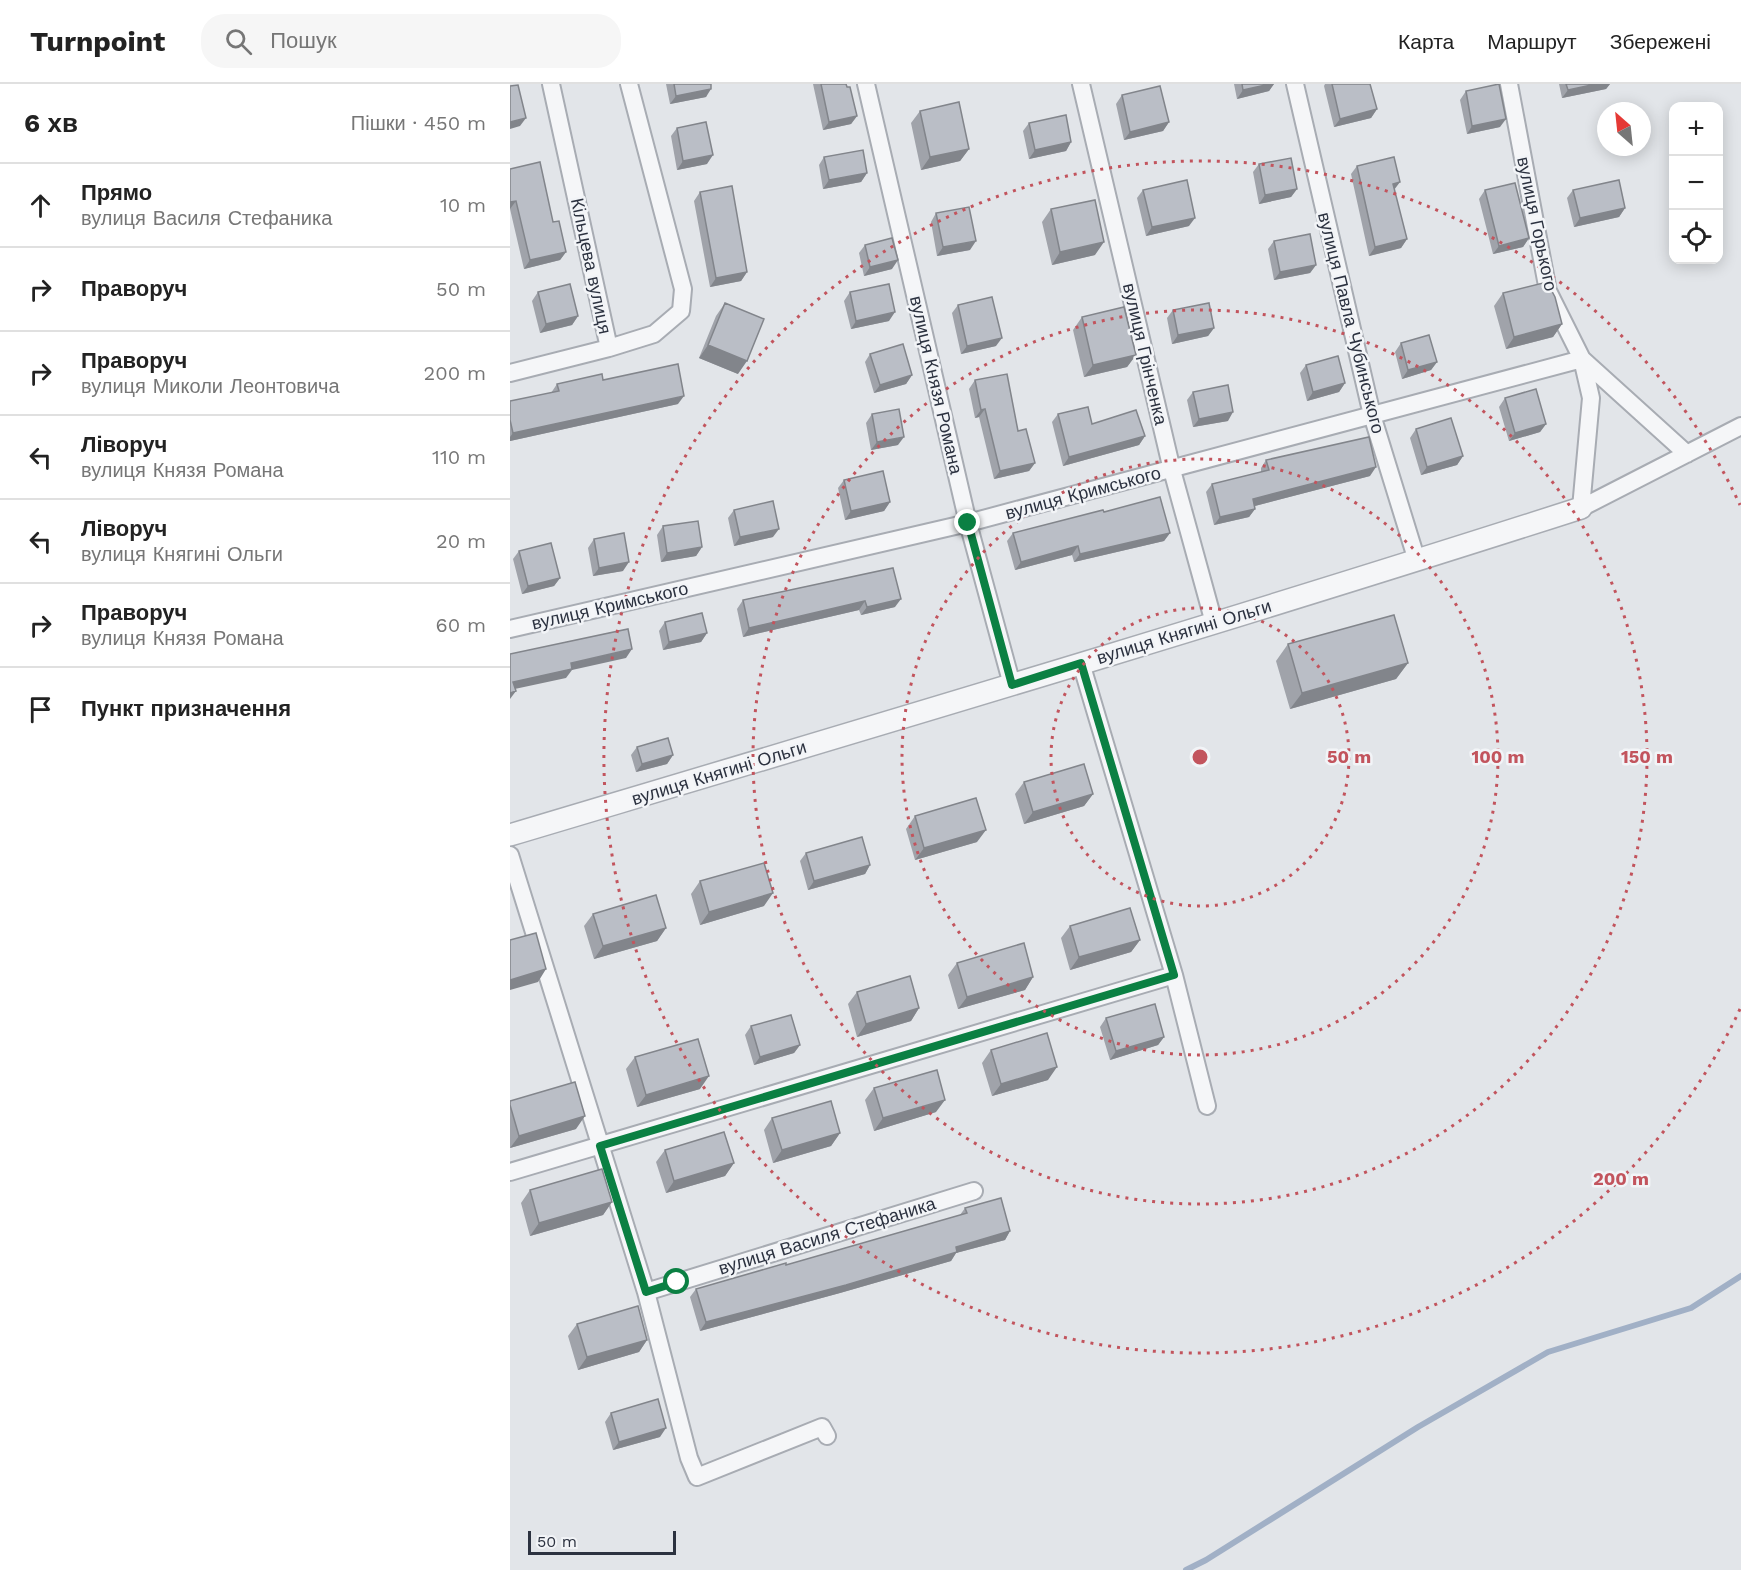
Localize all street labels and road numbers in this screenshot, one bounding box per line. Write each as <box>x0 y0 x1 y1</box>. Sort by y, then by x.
street label: вулиця Горького <box>1513 155 1562 293</box>
street label: Кільцева вулиця <box>567 196 616 336</box>
street label: вулиця Павла Чубинського <box>1314 210 1389 436</box>
street label: вулиця Грінченка <box>1119 281 1172 428</box>
street label: вулиця Князя Романа <box>906 294 967 477</box>
street label: вулиця Кримського <box>1003 462 1163 523</box>
street label: вулиця Кримського <box>530 577 690 634</box>
street label: вулиця Княгині Ольги <box>1094 595 1274 668</box>
street label: вулиця Княгині Ольги <box>629 736 809 809</box>
street label: вулиця Василя Стефаника <box>716 1192 939 1279</box>

